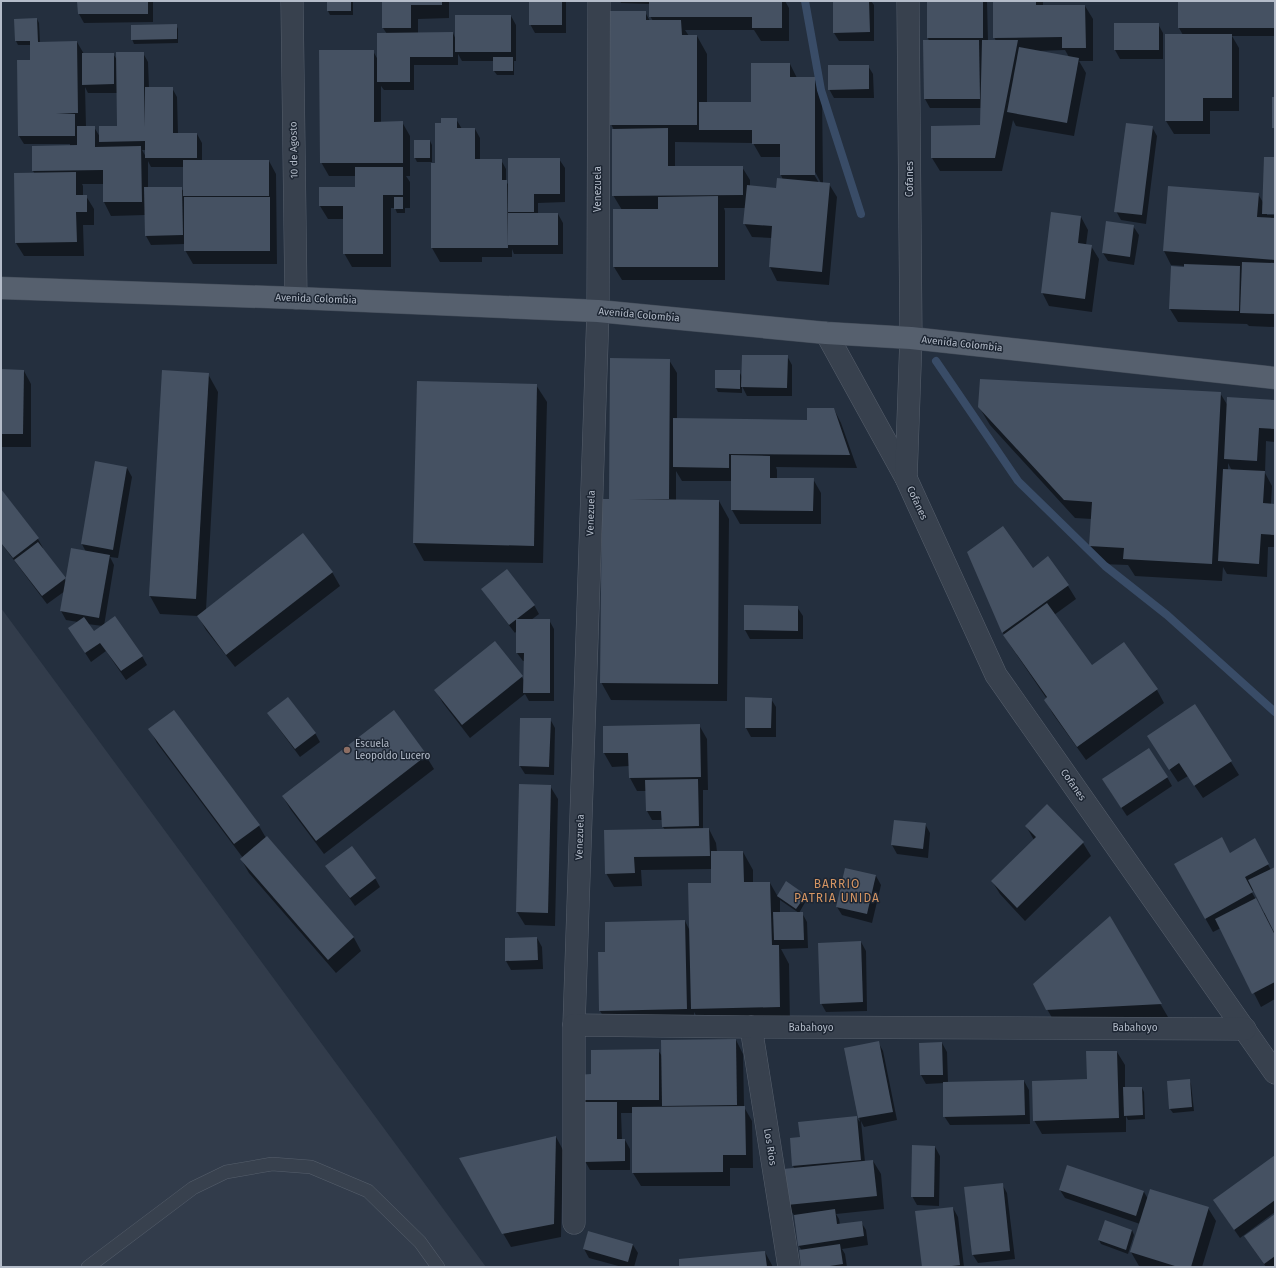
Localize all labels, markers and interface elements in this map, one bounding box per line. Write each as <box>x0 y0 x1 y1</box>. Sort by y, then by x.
street label: 10 de Agosto <box>287 121 300 179</box>
street label: Cofanes <box>904 161 916 197</box>
street label: Venezuela <box>592 166 604 212</box>
street label: Avenida Colombia <box>275 292 357 306</box>
street label: Avenida Colombia <box>598 305 680 325</box>
street label: Avenida Colombia <box>921 334 1003 354</box>
street label: Cofanes <box>904 484 930 522</box>
street label: Venezuela <box>584 490 598 536</box>
place label: Escuela Leopoldo Lucero <box>355 738 430 762</box>
marker: Escuela Leopoldo Lucero <box>342 745 352 755</box>
street label: Cofanes <box>1058 767 1088 803</box>
street label: Venezuela <box>573 814 587 860</box>
district label: BARRIO PATRIA UNIDA <box>794 877 880 905</box>
street label: Babahoyo <box>788 1022 834 1034</box>
street label: Babahoyo <box>1112 1022 1158 1034</box>
street label: Los Rios <box>761 1128 779 1167</box>

